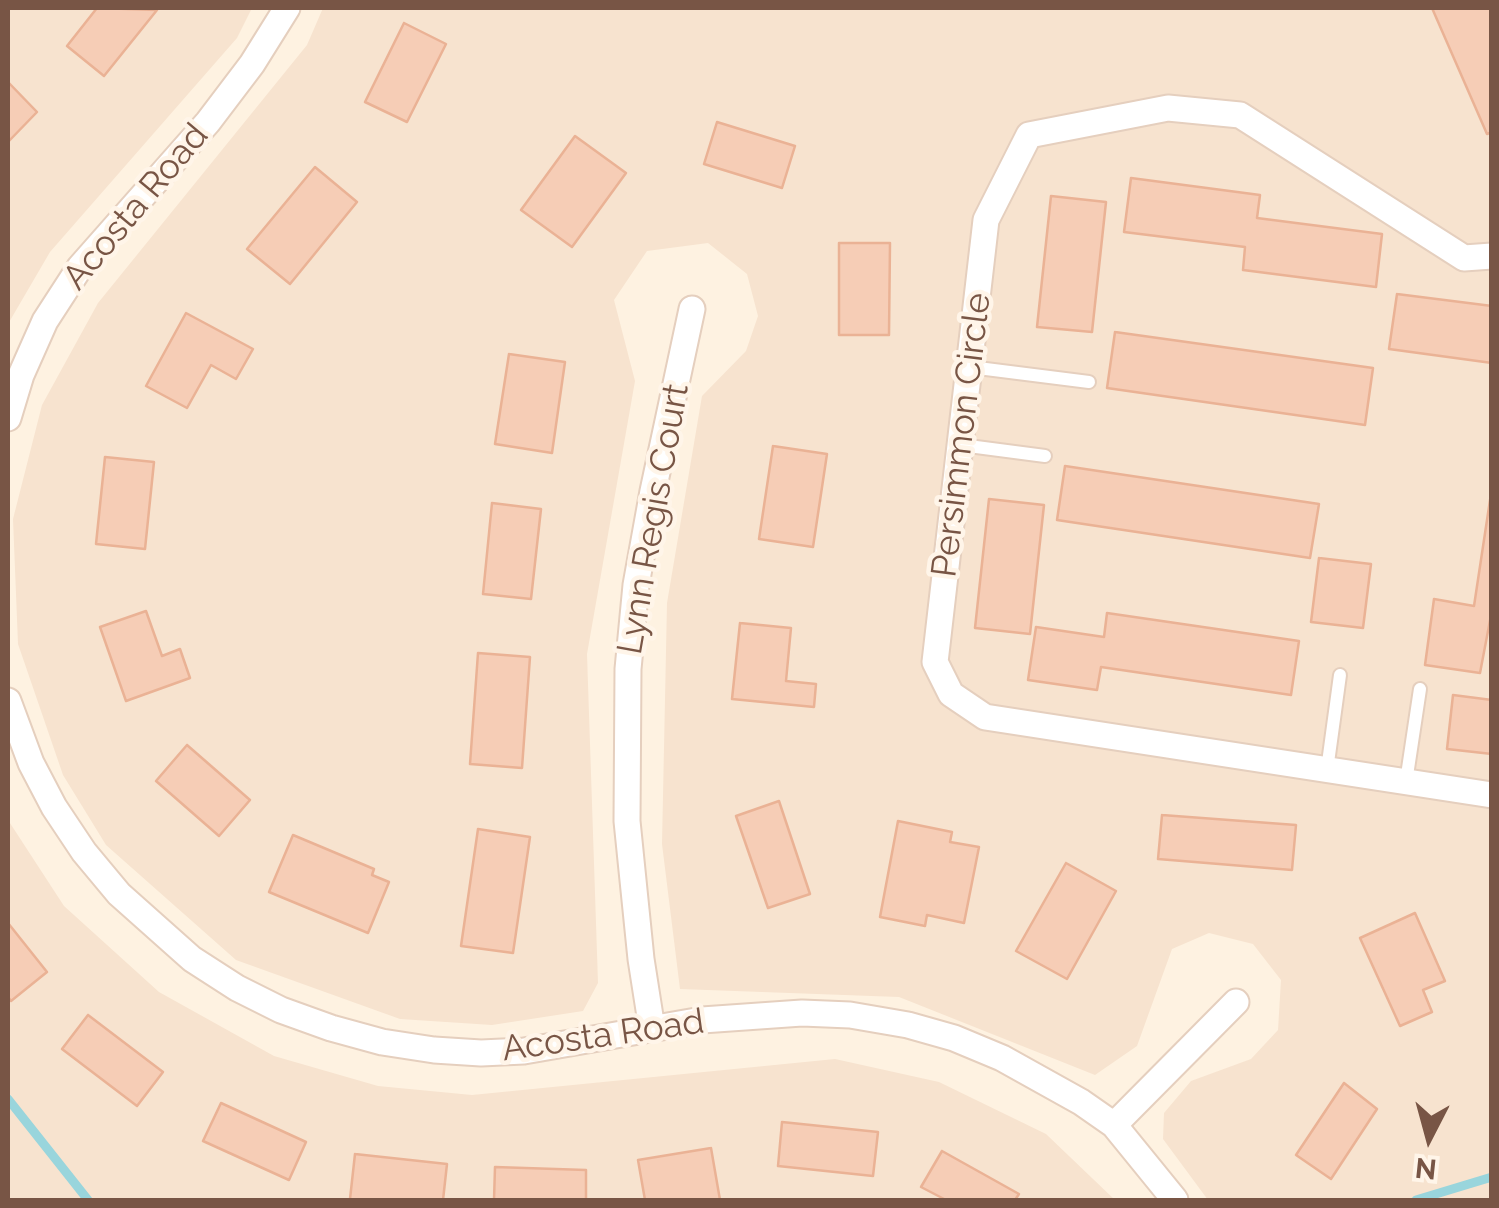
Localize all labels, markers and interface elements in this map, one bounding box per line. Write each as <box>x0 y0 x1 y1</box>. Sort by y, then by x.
street label: Acosta Road <box>54 116 218 298</box>
street label: Persimmon Circle <box>924 291 1000 579</box>
street label: Lynn Regis Court <box>610 381 698 657</box>
street label: Acosta Road <box>499 1001 707 1071</box>
north arrow <box>1379 1088 1479 1188</box>
text: N <box>1413 1151 1438 1186</box>

